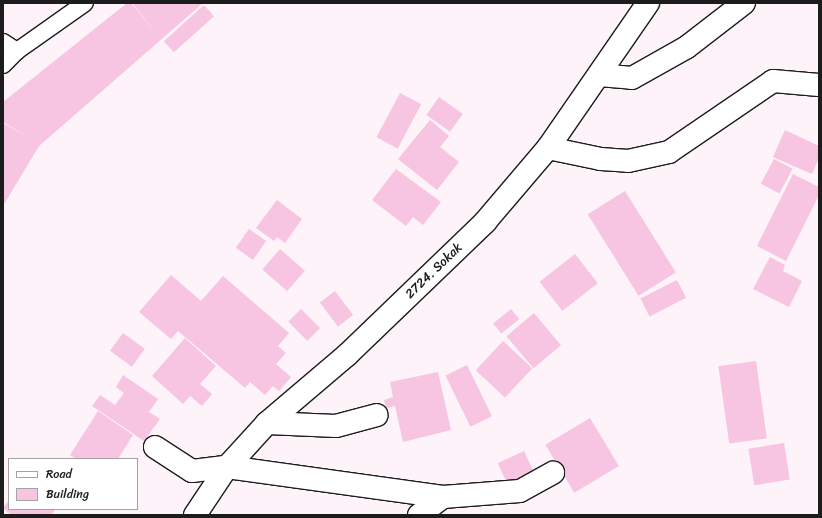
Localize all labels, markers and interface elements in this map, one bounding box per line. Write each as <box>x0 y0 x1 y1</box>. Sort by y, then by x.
street label: 2724. Sokak <box>402 240 466 302</box>
legend <box>8 458 138 510</box>
text: Road <box>46 463 72 485</box>
text: Building <box>46 483 89 505</box>

